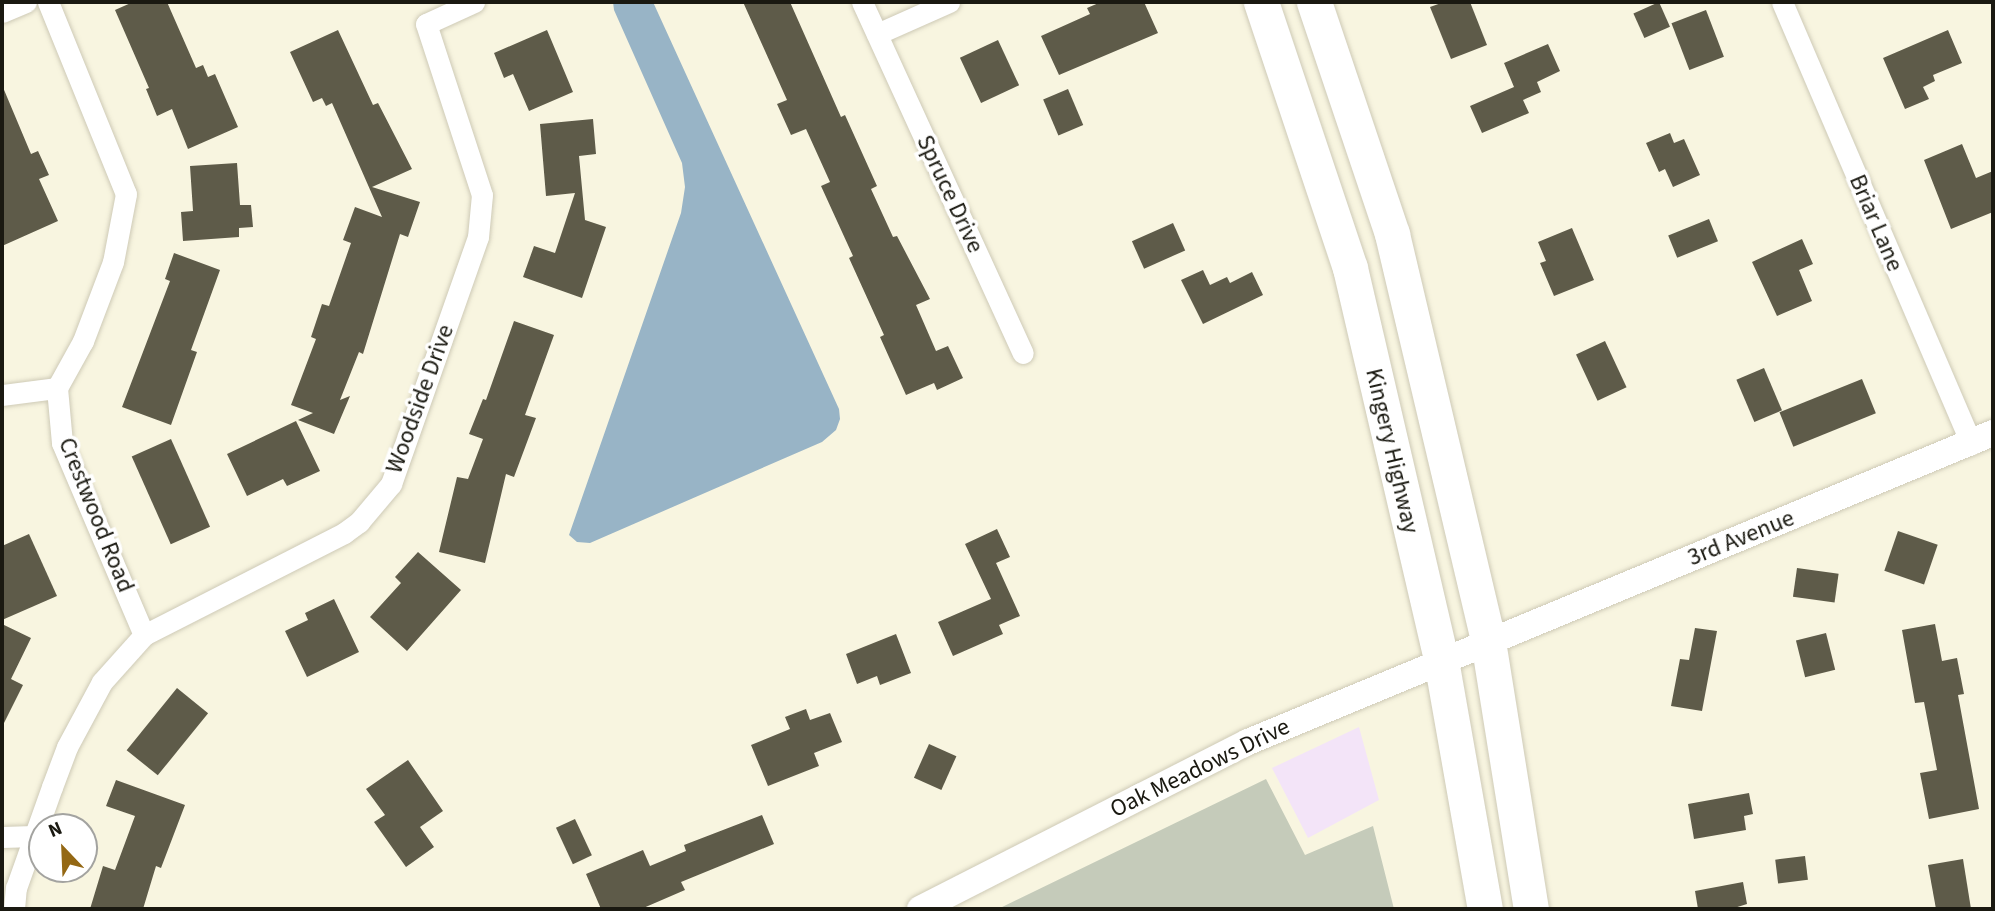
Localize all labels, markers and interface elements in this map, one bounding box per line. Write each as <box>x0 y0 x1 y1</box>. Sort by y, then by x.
street label: Spruce Drive <box>910 131 990 257</box>
street label: Briar Lane <box>1843 170 1909 276</box>
street label: Woodside Drive <box>380 321 460 477</box>
street label: Kingery Highway <box>1359 366 1425 536</box>
street label: Crestwood Road <box>52 433 140 597</box>
street label: 3rd Avenue <box>1684 504 1798 572</box>
street label: Oak Meadows Drive <box>1106 712 1294 824</box>
north arrow <box>28 813 98 883</box>
text: N <box>44 815 66 845</box>

